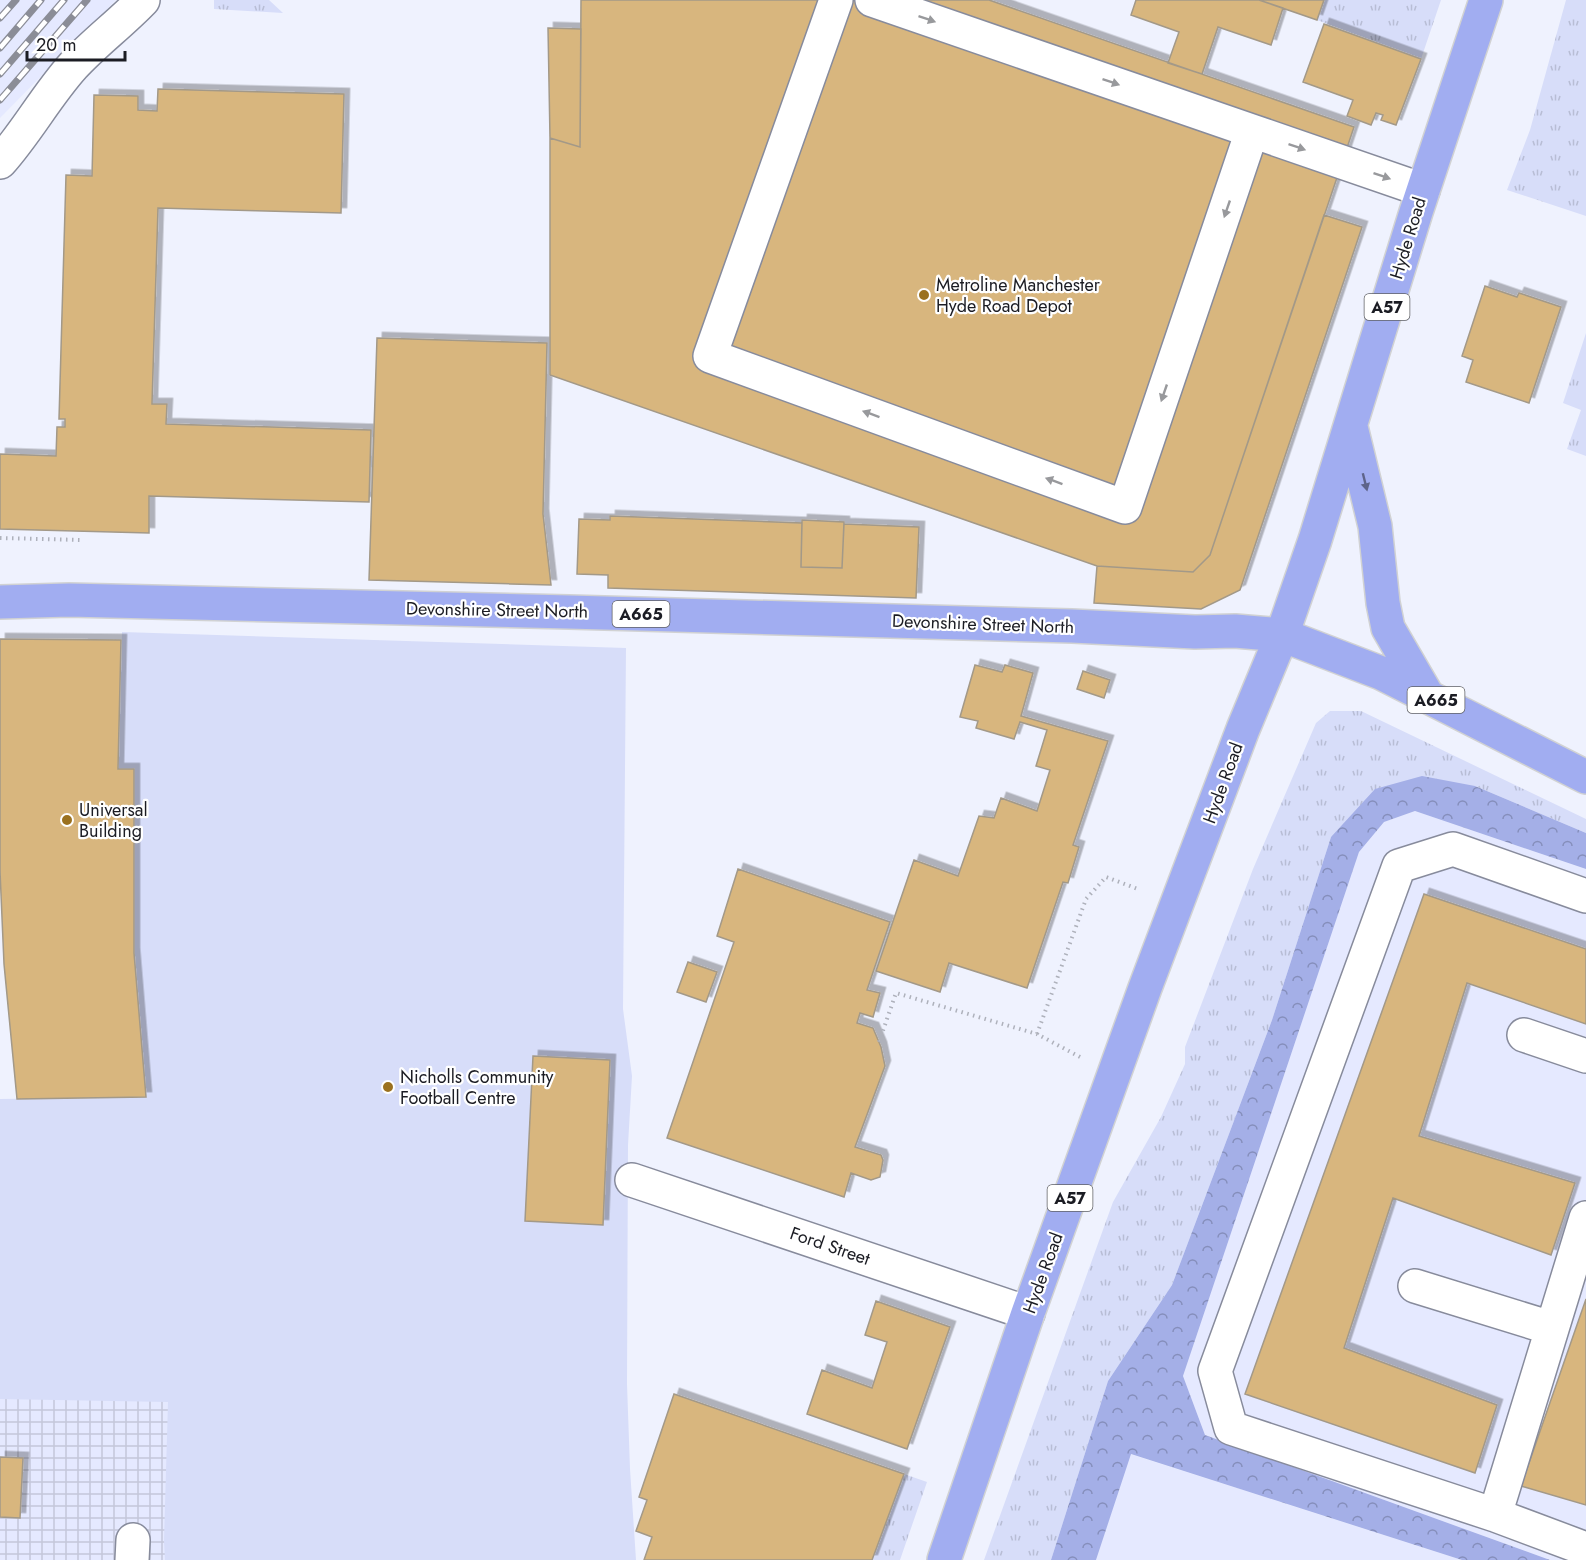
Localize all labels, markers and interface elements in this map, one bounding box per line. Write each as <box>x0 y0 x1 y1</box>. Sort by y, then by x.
one-way arrow <box>918 15 936 24</box>
scale bar <box>27 24 124 62</box>
text: 20 m <box>36 32 76 58</box>
one-way arrow <box>1102 78 1120 88</box>
one-way arrow <box>1288 142 1306 152</box>
one-way arrow <box>1373 172 1391 182</box>
street label: Hyde Road <box>1383 194 1433 282</box>
one-way arrow <box>1221 200 1231 218</box>
place label: Metroline Manchester Hyde Road Depot <box>936 272 1101 319</box>
marker: Metroline Manchester Hyde Road Depot <box>917 288 931 302</box>
road number: A57 <box>1364 294 1410 320</box>
one-way arrow <box>1158 384 1168 402</box>
one-way arrow <box>862 409 880 419</box>
one-way arrow <box>1360 472 1370 491</box>
one-way arrow <box>1045 476 1063 486</box>
street label: Devonshire Street North <box>406 595 588 625</box>
road number: A665 <box>612 601 670 627</box>
street label: Devonshire Street North <box>892 608 1074 640</box>
road number: A665 <box>1408 687 1464 713</box>
street label: Hyde Road <box>1196 739 1250 827</box>
place label: Universal Building <box>79 797 148 844</box>
marker: Universal Building <box>60 813 74 827</box>
place label: Nicholls Community Football Centre <box>400 1064 554 1111</box>
marker: Nicholls Community Football Centre <box>381 1080 395 1094</box>
road number: A57 <box>1048 1185 1092 1211</box>
street label: Ford Street <box>786 1220 874 1272</box>
street label: Hyde Road <box>1016 1229 1070 1317</box>

